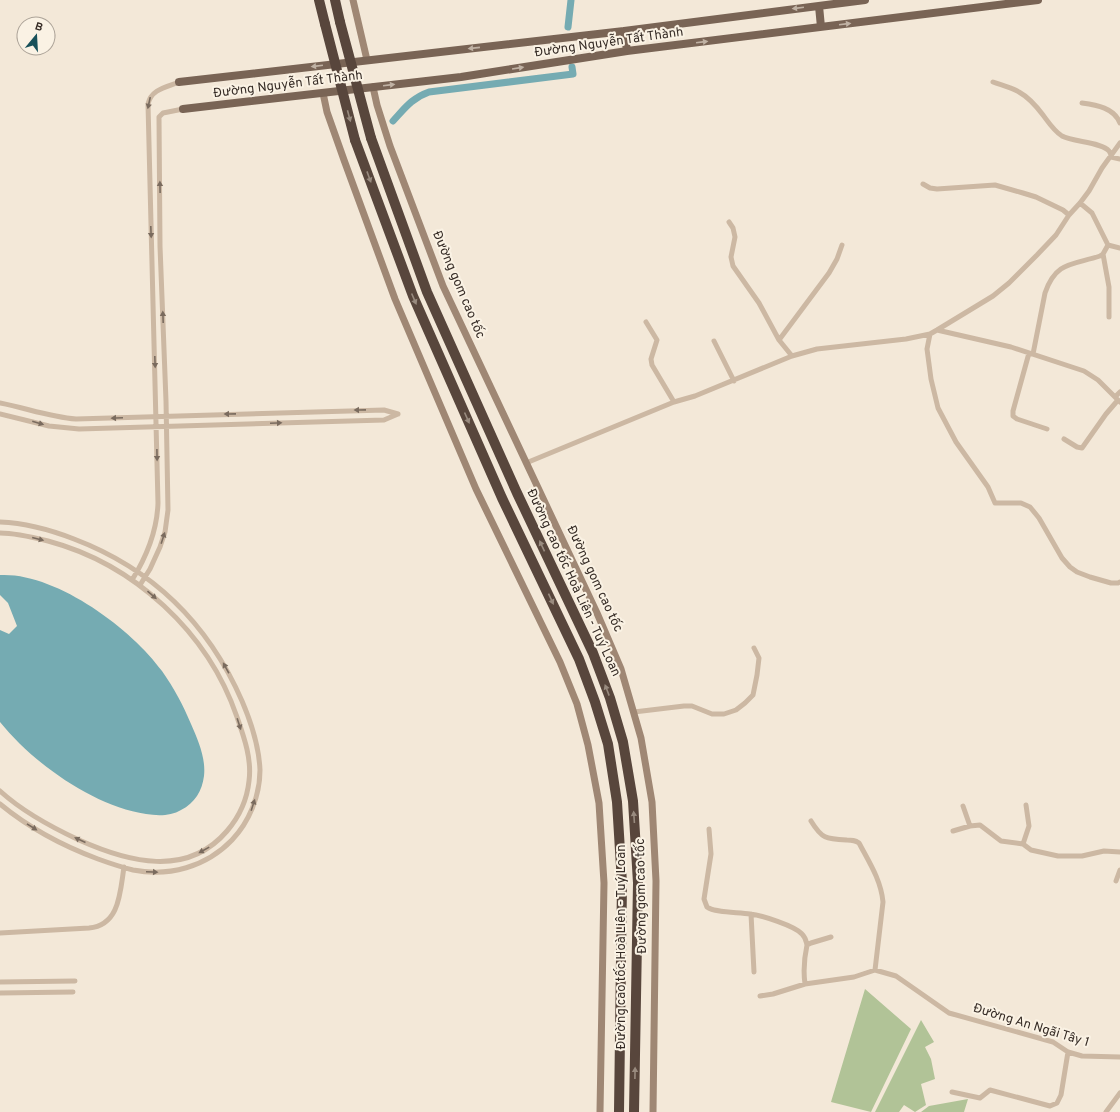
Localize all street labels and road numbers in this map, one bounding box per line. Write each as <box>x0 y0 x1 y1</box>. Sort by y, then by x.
street label: Đường Nguyễn Tất Thành <box>533 23 684 61</box>
street label: Đường Nguyễn Tất Thành <box>212 66 364 102</box>
street label: Đường gom cao tốc <box>428 228 489 341</box>
street label: Đường cao tốc Hoà Liên - Tuý Loan <box>522 486 625 679</box>
street label: Đường gom cao tốc <box>562 523 627 635</box>
street label: Đường gom cao tốc <box>632 838 651 954</box>
street label: Đường cao tốc Hoà Liên - Tuý Loan <box>613 844 630 1050</box>
street label: Đường An Ngãi Tây 1 <box>971 1001 1091 1051</box>

